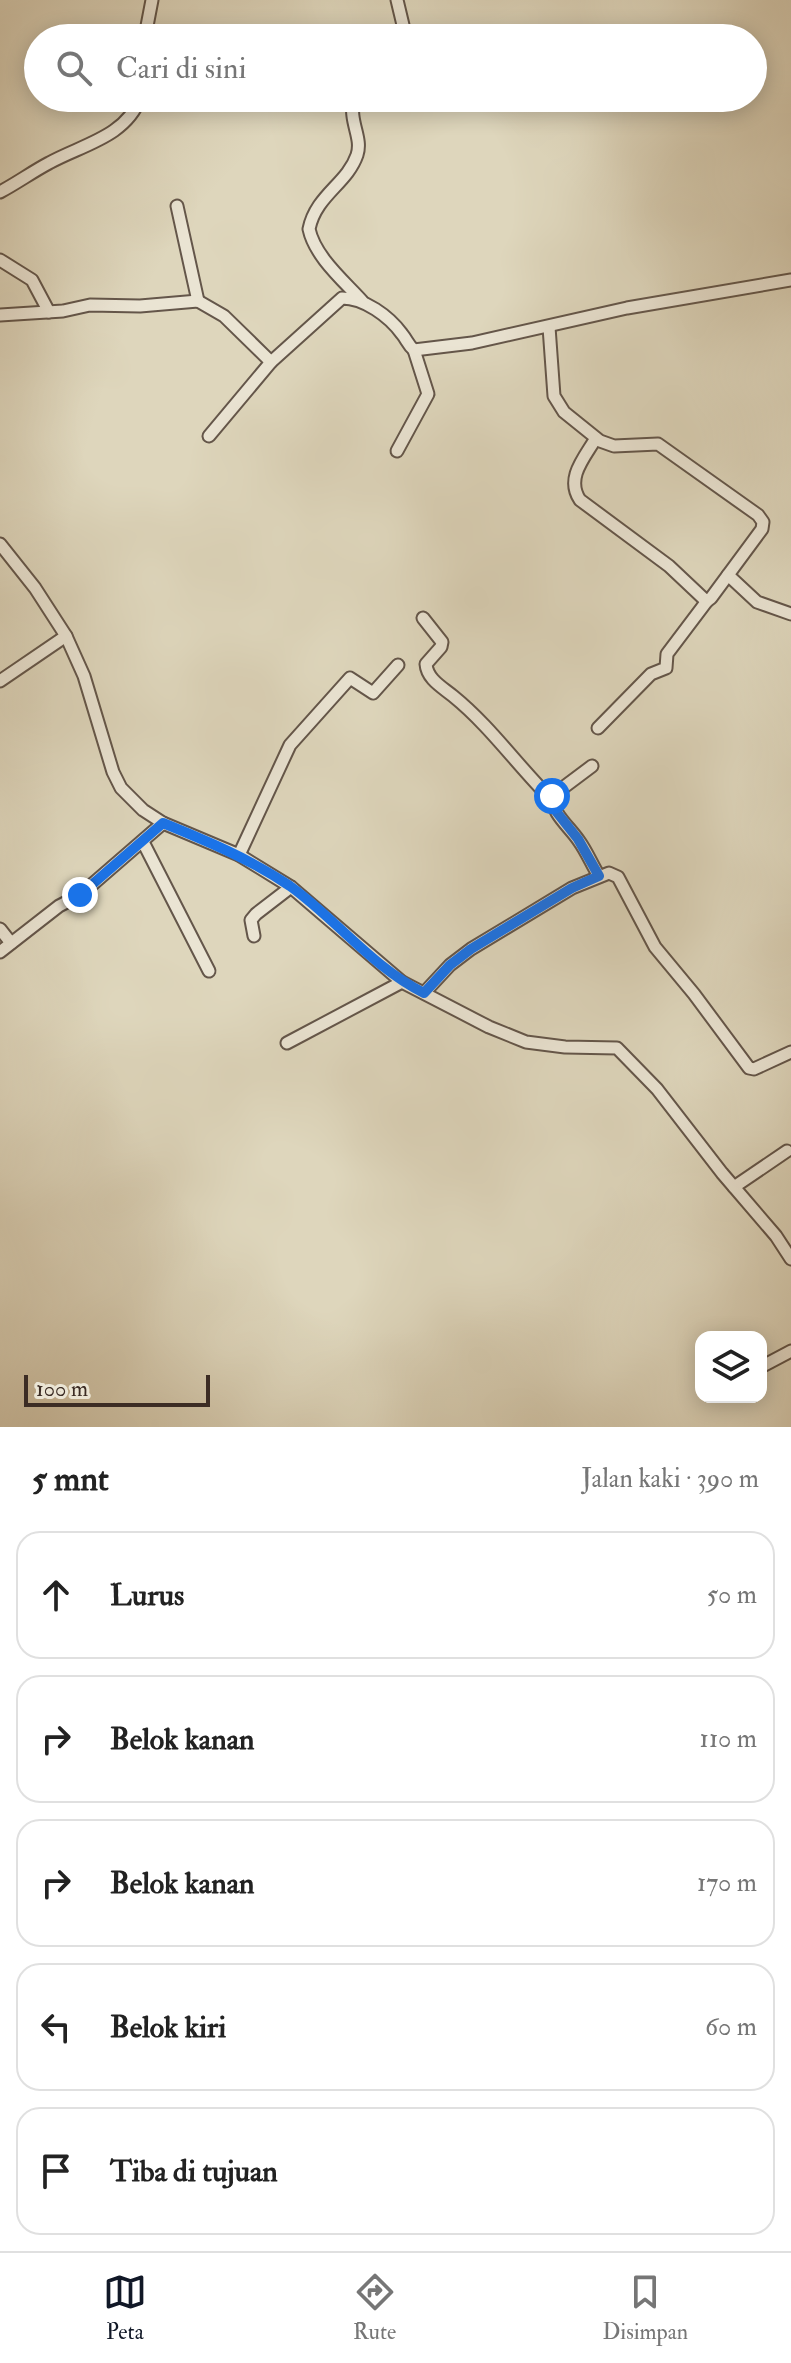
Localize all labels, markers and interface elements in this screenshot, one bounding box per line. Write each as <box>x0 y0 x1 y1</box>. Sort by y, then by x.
search box <box>24 24 767 112</box>
icon: search <box>52 46 96 90</box>
text: Cari di sini <box>116 50 246 87</box>
route start <box>534 778 570 814</box>
route end <box>62 877 98 913</box>
map controls <box>695 1331 767 1403</box>
button: layers <box>695 1331 767 1403</box>
scale bar <box>24 1371 210 1407</box>
text: 100 m <box>36 1375 88 1403</box>
text: 5 mnt <box>32 1458 109 1501</box>
text: Jalan kaki · 390 m <box>582 1463 759 1495</box>
icon: ahead <box>34 1573 78 1617</box>
text: Lurus <box>110 1577 184 1614</box>
text: 50 m <box>707 1579 757 1611</box>
icon: right <box>34 1717 78 1761</box>
text: Belok kanan <box>110 1721 254 1758</box>
text: 110 m <box>700 1723 757 1755</box>
icon: right <box>34 1861 78 1905</box>
text: Belok kanan <box>110 1865 254 1902</box>
text: 170 m <box>697 1867 757 1899</box>
icon: left <box>34 2005 78 2049</box>
text: Belok kiri <box>110 2009 226 2046</box>
text: 60 m <box>705 2011 757 2043</box>
icon: arrive <box>34 2149 78 2193</box>
text: Tiba di tujuan <box>110 2153 278 2190</box>
tab: Peta <box>103 2270 147 2346</box>
tab: Rute <box>353 2270 397 2346</box>
tab: Disimpan <box>602 2270 688 2346</box>

